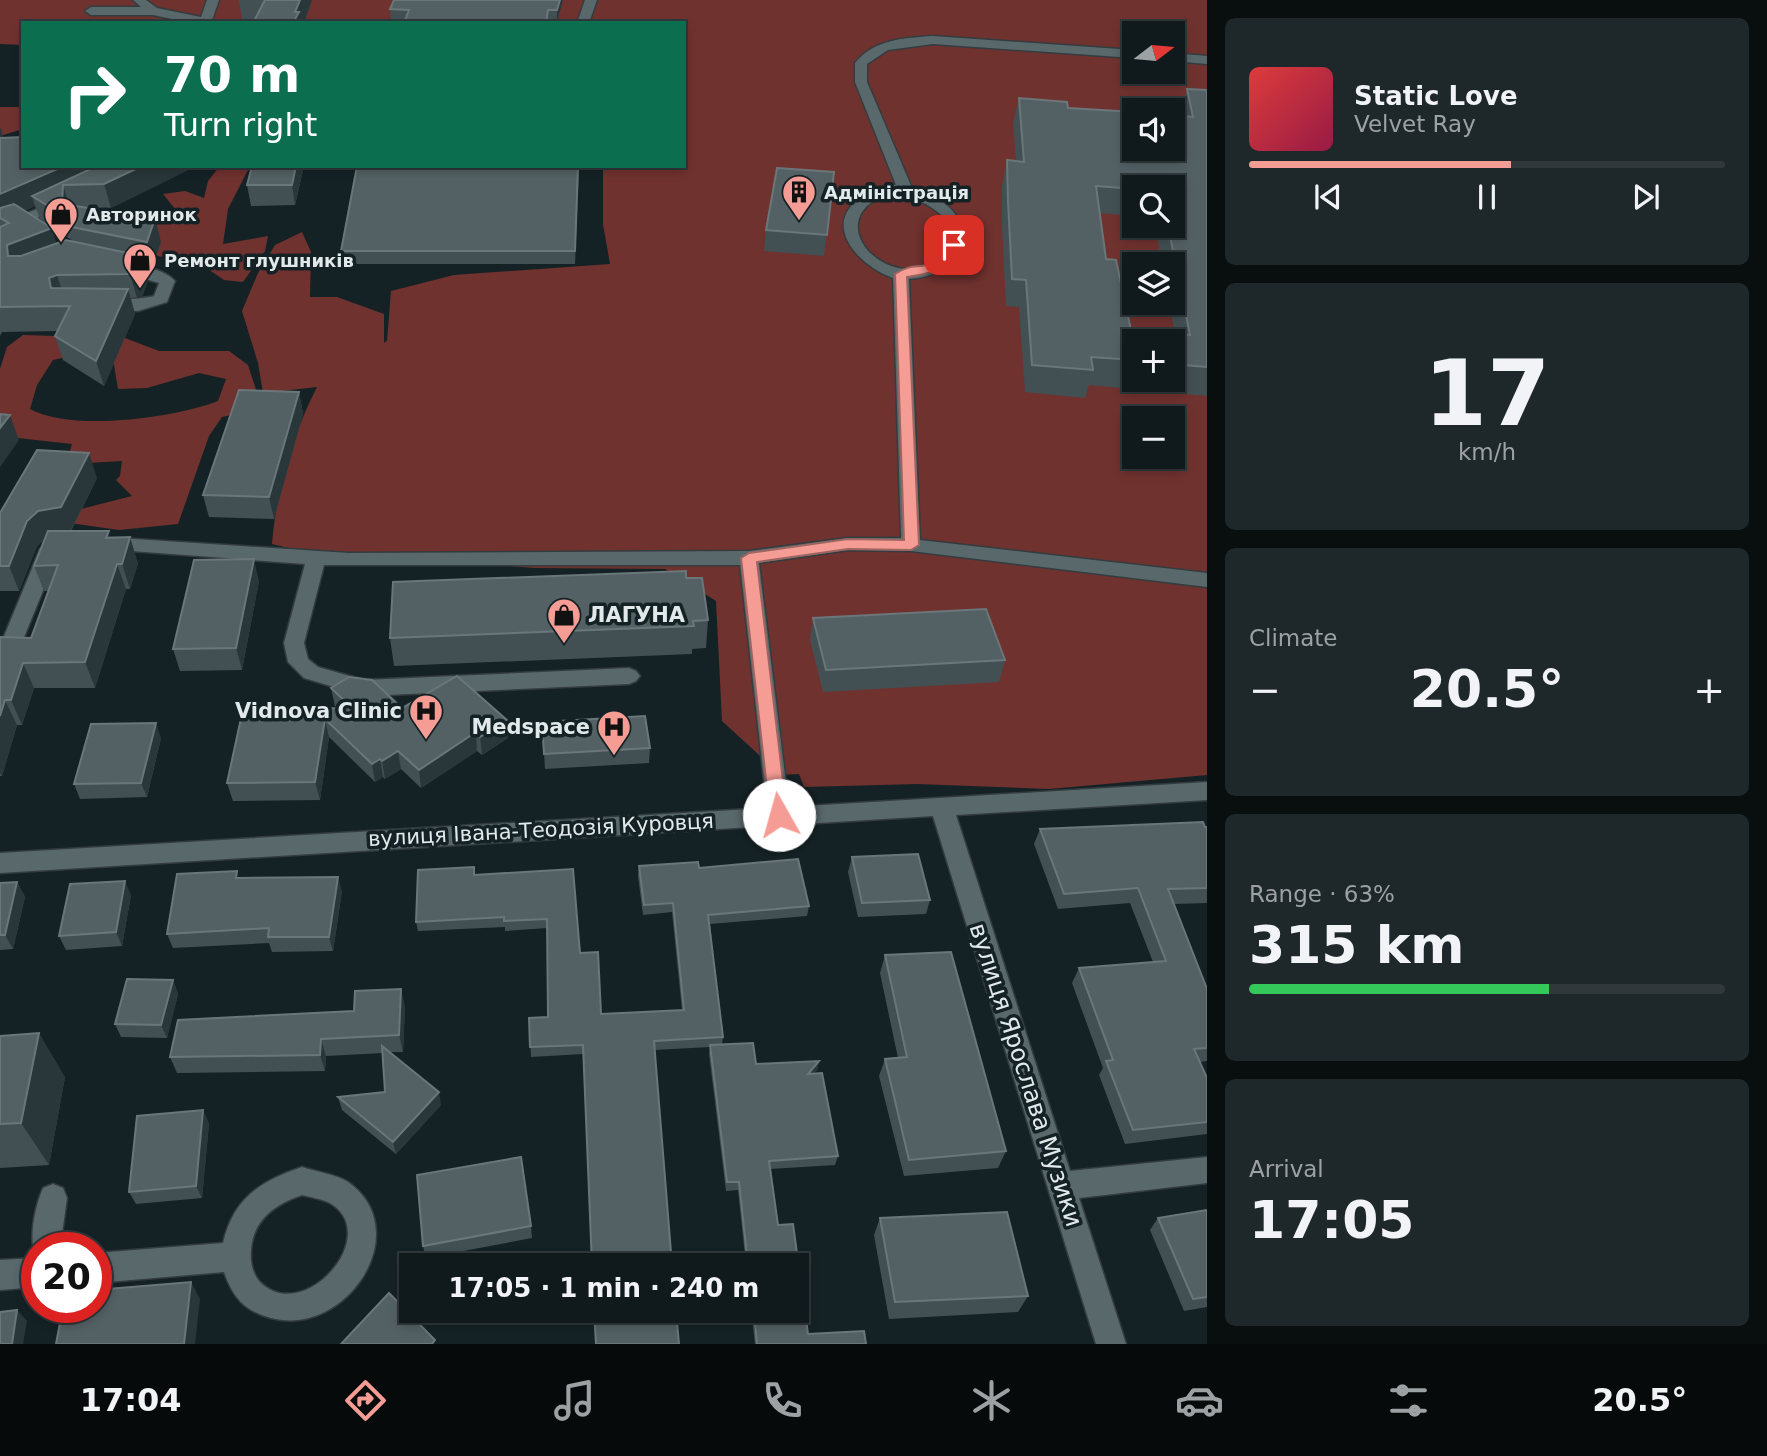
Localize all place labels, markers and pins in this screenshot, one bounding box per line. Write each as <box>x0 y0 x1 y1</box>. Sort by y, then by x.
building icon: Адміністрація <box>780 173 818 222</box>
place label: Адміністрація <box>824 182 969 203</box>
shop icon: Авторинок <box>42 195 80 244</box>
place label: Авторинок <box>86 204 197 225</box>
pin <box>924 215 984 275</box>
shop icon: Ремонт глушників <box>121 241 159 290</box>
place label: Ремонт глушників <box>164 250 354 271</box>
shop icon: ЛАГУНА <box>545 596 583 645</box>
place label: ЛАГУНА <box>588 603 686 627</box>
hospital icon: Vidnova Clinic <box>407 692 445 741</box>
place label: Vidnova Clinic <box>235 699 402 723</box>
hospital icon: Medspace <box>595 708 633 757</box>
place label: Medspace <box>471 715 590 739</box>

